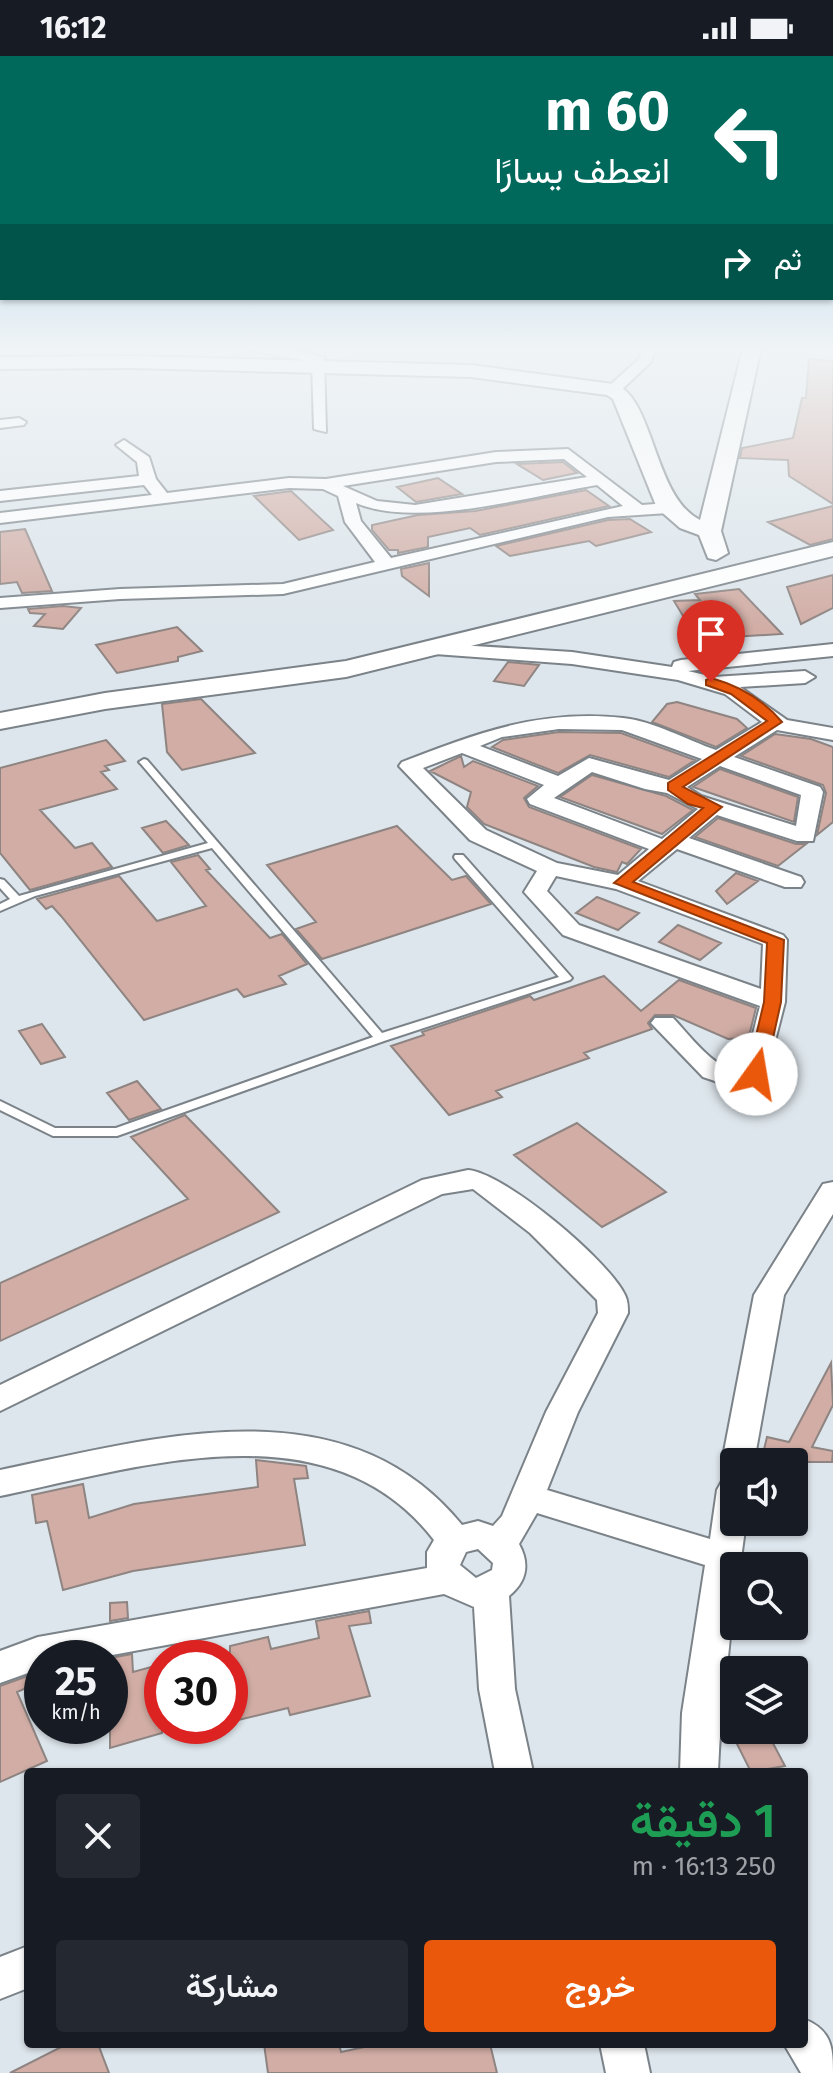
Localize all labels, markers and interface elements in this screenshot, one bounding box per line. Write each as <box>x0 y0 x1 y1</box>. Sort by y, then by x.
text: 16:12 <box>40 10 106 46</box>
text: 60 m <box>545 78 670 145</box>
icon: left <box>698 88 802 192</box>
text: انعطف يسارًا <box>494 149 670 193</box>
icon: right <box>714 240 758 284</box>
text: ثم <box>774 242 802 278</box>
pin <box>677 600 745 682</box>
icon: arrive <box>689 612 733 656</box>
position arrow <box>714 1032 798 1116</box>
map controls <box>720 1448 808 1744</box>
button: sound <box>720 1448 808 1536</box>
button: search <box>720 1552 808 1640</box>
speed limit sign: 30 <box>144 1640 248 1744</box>
button: layers <box>720 1656 808 1744</box>
text: 25 <box>55 1658 97 1706</box>
text: km/h <box>51 1700 101 1724</box>
text: 1 دقيقة <box>630 1792 776 1850</box>
button: close <box>56 1794 140 1878</box>
text: 250 m · 16:13 <box>632 1851 776 1882</box>
button: مشاركة <box>56 1940 408 2032</box>
button: خروج <box>424 1940 776 2032</box>

